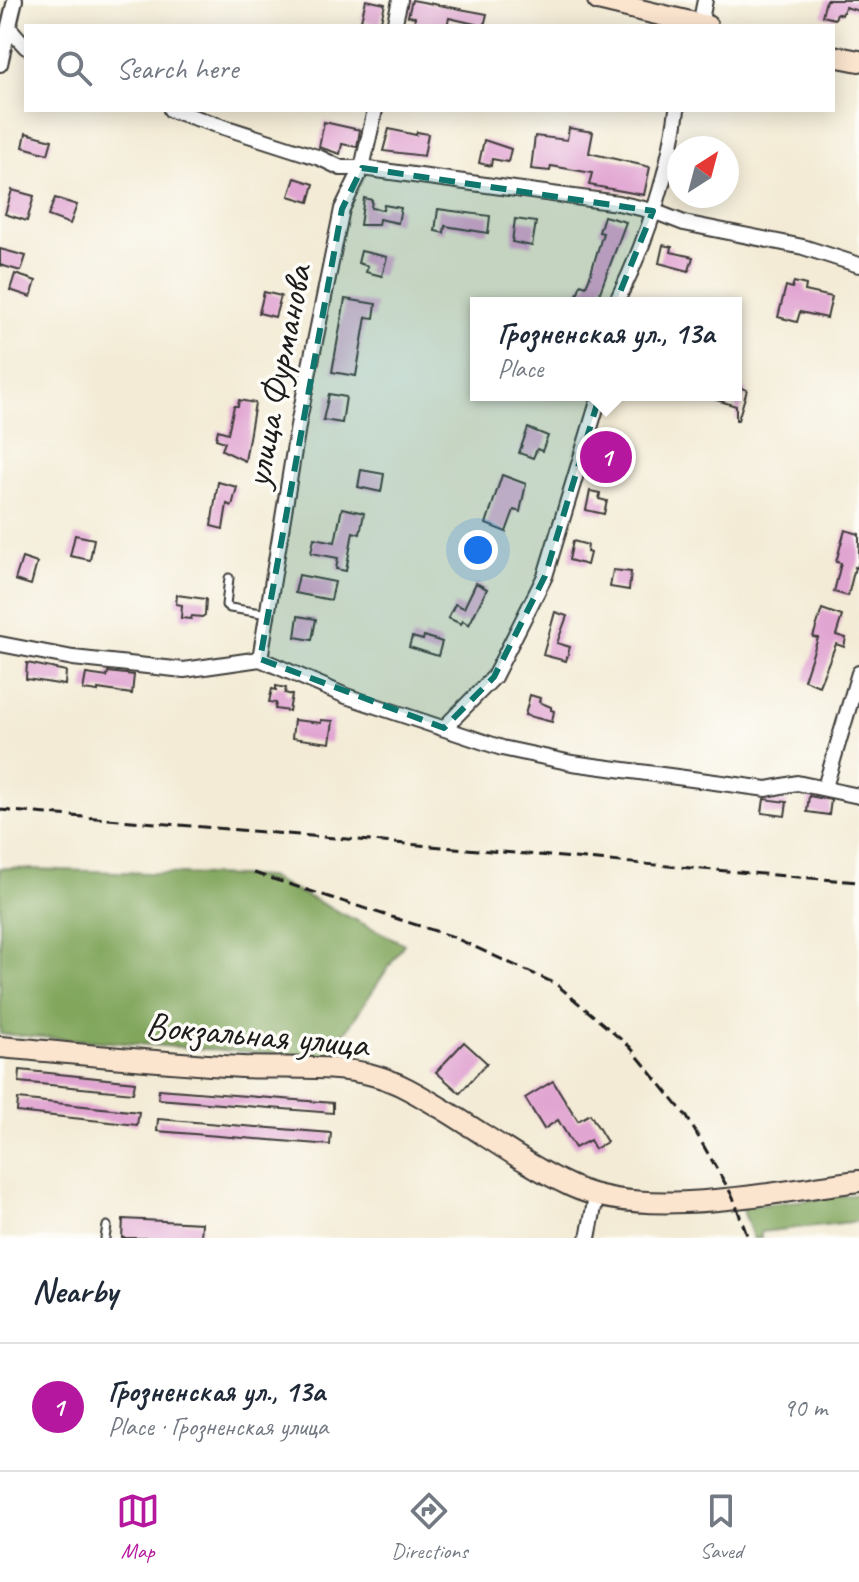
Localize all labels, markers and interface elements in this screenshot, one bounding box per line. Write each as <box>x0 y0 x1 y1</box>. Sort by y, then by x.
search box <box>24 24 835 112</box>
icon: search <box>52 46 96 90</box>
text: Search here <box>116 49 238 87</box>
north arrow <box>667 136 739 208</box>
street label: улица Фурманова <box>233 259 322 493</box>
popup <box>470 297 742 401</box>
text: Грозненская ул., 13а <box>498 314 714 352</box>
text: Place <box>498 352 543 385</box>
pin: 1 <box>580 427 632 487</box>
your location <box>458 530 498 570</box>
street label: Вокзальная улица <box>144 1001 372 1068</box>
text: Nearby <box>32 1269 118 1312</box>
text: Грозненская ул., 13а <box>108 1372 325 1410</box>
text: 1 <box>52 1391 64 1424</box>
text: 90 m <box>783 1391 827 1424</box>
text: Place · Грозненская улица <box>108 1410 328 1443</box>
tab: Map <box>116 1489 160 1565</box>
tab: Directions <box>391 1489 468 1565</box>
tab: Saved <box>699 1489 743 1565</box>

